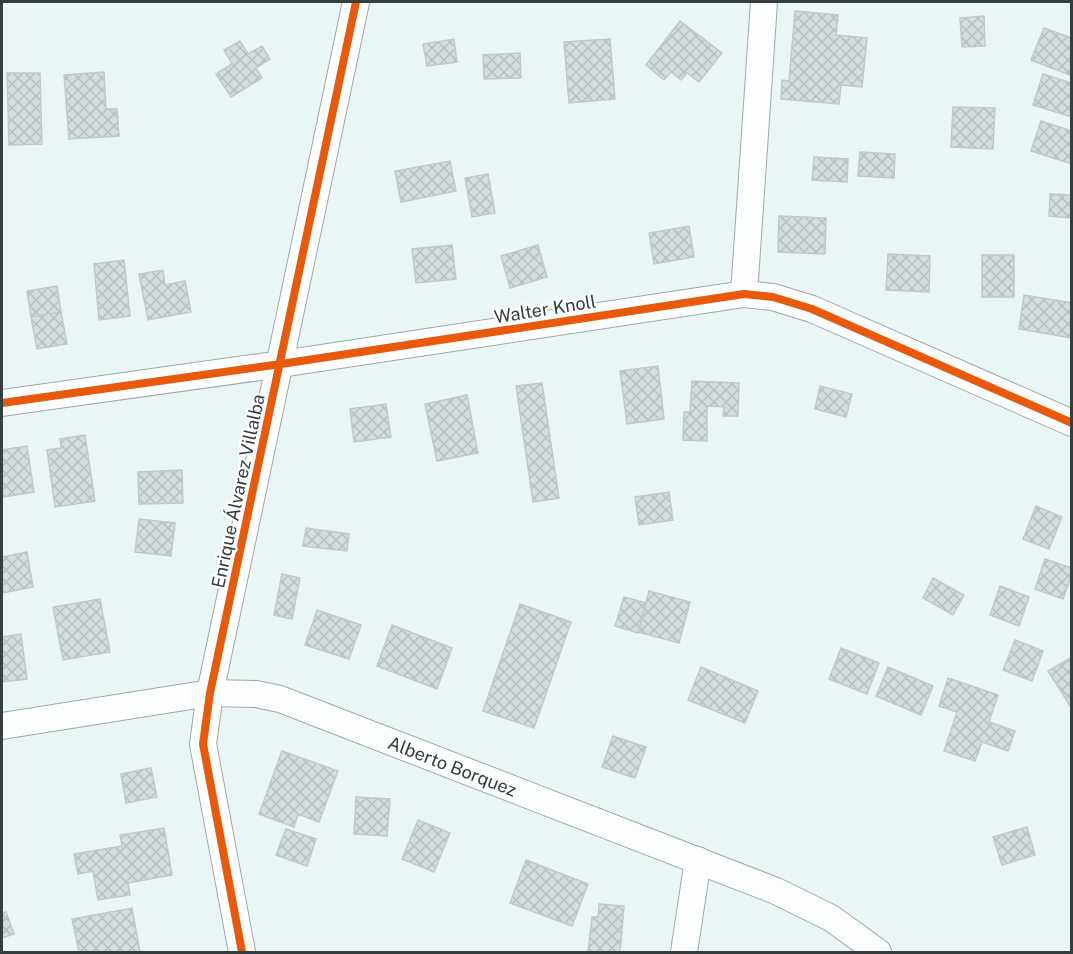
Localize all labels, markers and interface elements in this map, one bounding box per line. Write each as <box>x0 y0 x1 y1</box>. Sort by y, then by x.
street label: Walter Knoll <box>493 291 597 327</box>
street label: Enrique Álvarez Villalba <box>206 392 269 590</box>
street label: Alberto Borquez <box>385 731 520 800</box>

